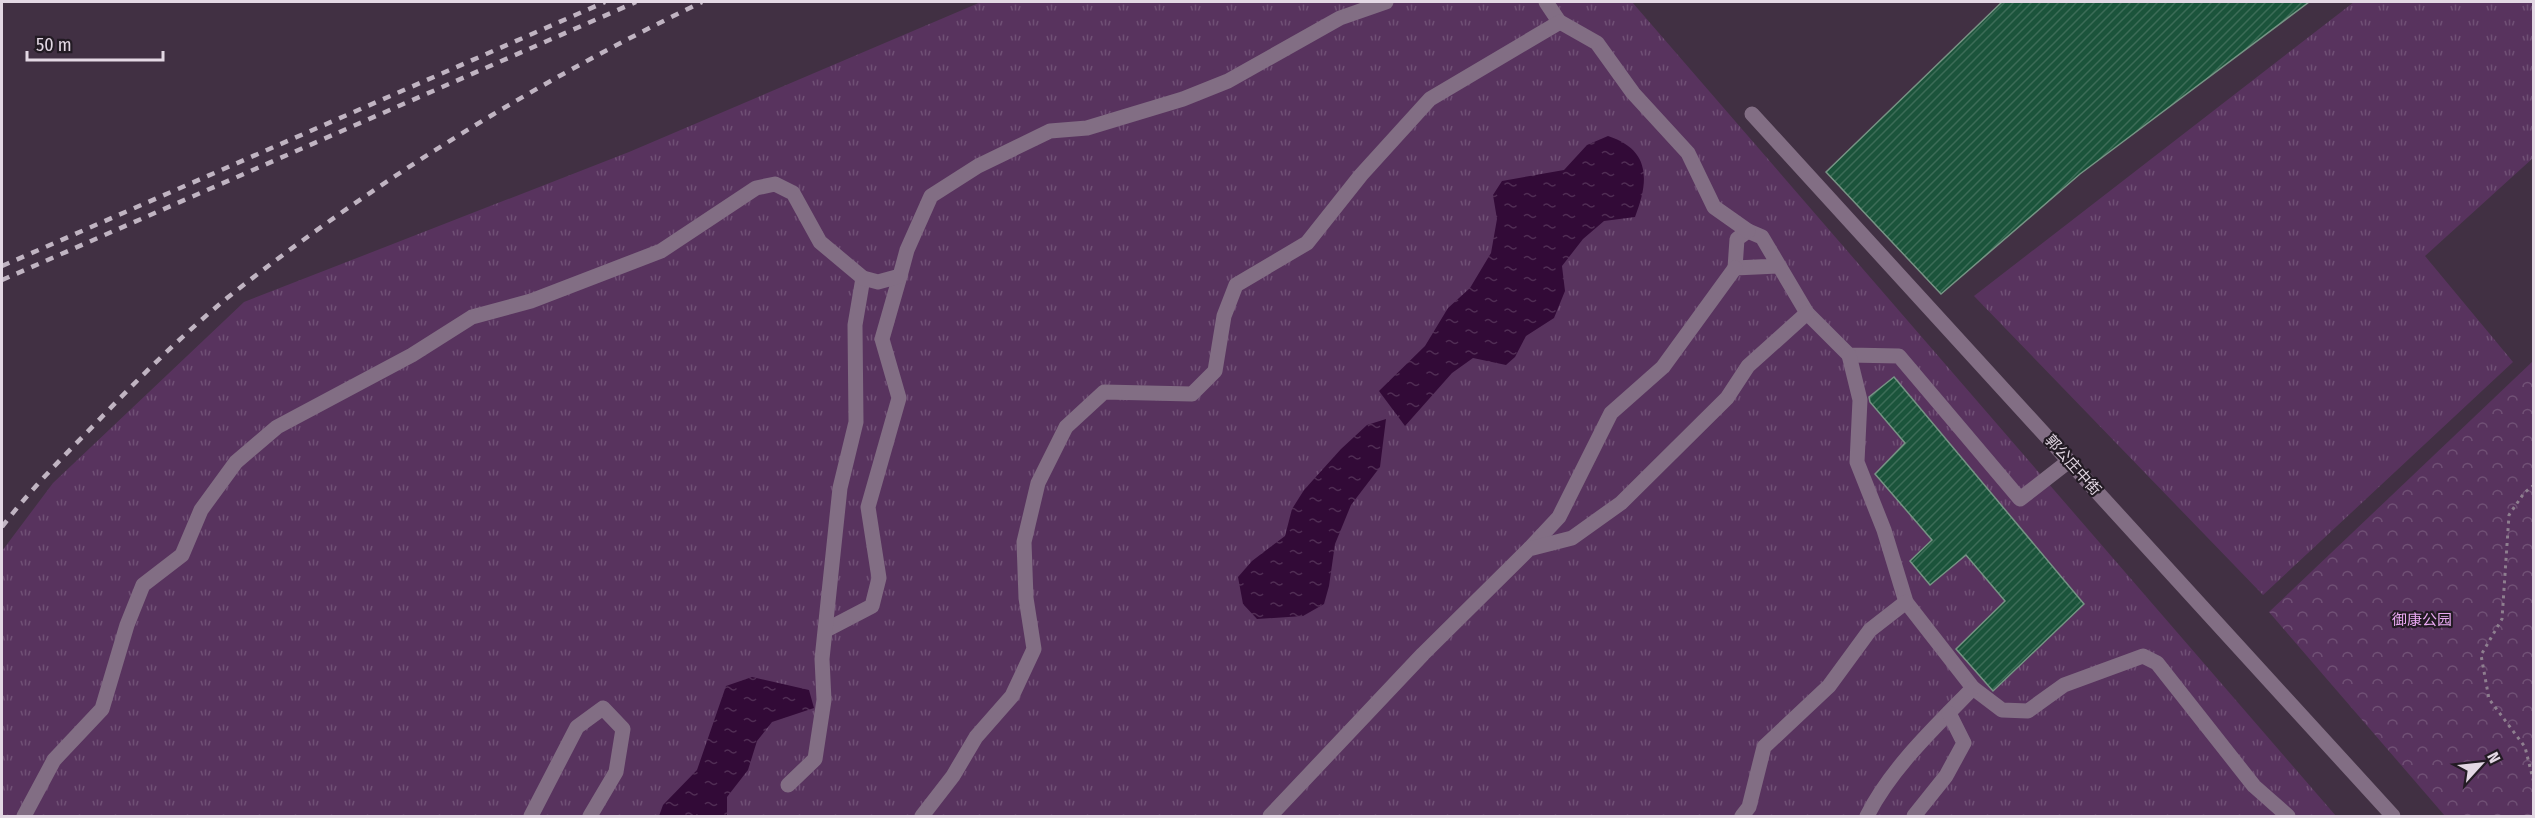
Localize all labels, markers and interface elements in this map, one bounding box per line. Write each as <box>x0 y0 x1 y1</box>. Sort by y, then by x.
scale bar <box>27 24 164 62</box>
text: 50 m <box>36 34 72 56</box>
street label: 郭公庄中街 <box>2041 431 2105 499</box>
park label: 御康公园 <box>2392 611 2452 629</box>
north arrow <box>2451 734 2511 794</box>
text: N <box>2483 749 2505 766</box>

